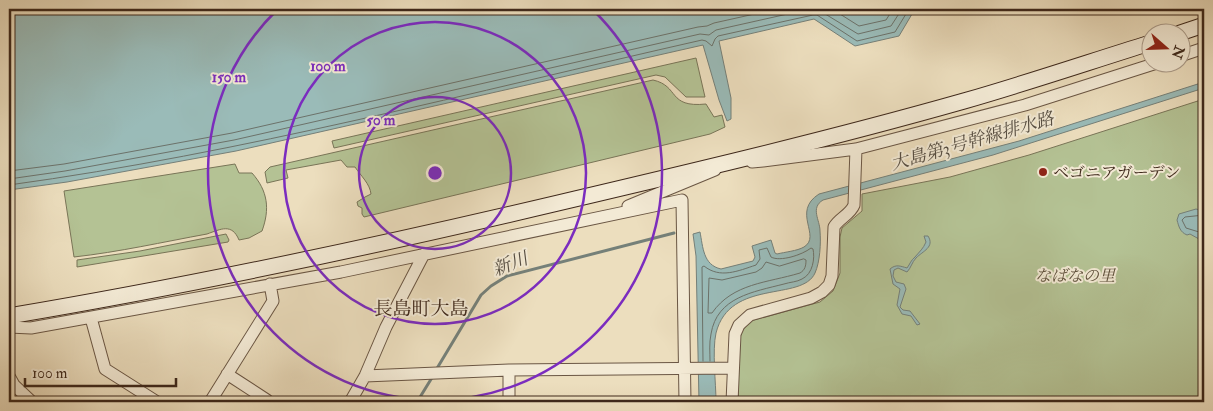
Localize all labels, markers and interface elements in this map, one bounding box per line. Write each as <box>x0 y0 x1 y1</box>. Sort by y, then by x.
north arrow <box>1140 22 1190 72</box>
text: N <box>1167 43 1188 62</box>
text: 100 m <box>310 57 346 76</box>
text: 150 m <box>212 68 246 87</box>
water label: 大島第3号幹線排水路 <box>888 107 1058 176</box>
text: 50 m <box>367 111 396 130</box>
place label: ベゴニアガーデン <box>1053 163 1181 183</box>
centre of rings <box>426 164 444 182</box>
marker: ベゴニアガーデン <box>1037 166 1049 178</box>
water label: 新川 <box>489 247 533 282</box>
park label: なばなの里 <box>1035 266 1117 286</box>
district label: 長島町大島 <box>373 297 469 321</box>
scale bar <box>25 356 176 388</box>
text: 100 m <box>32 364 68 383</box>

